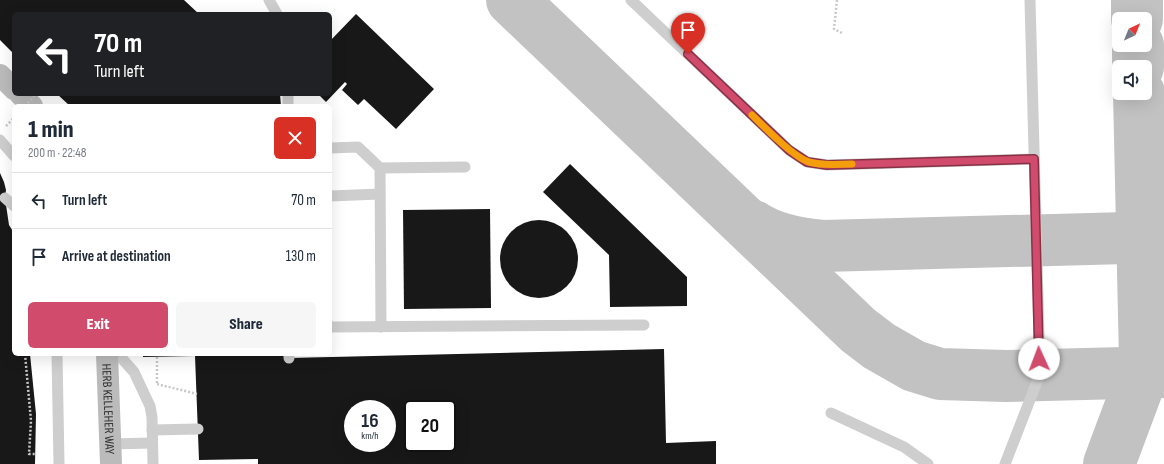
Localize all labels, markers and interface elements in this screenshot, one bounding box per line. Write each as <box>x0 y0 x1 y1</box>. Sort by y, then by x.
north arrow <box>1112 12 1152 52</box>
map controls <box>1112 12 1152 100</box>
pin <box>671 13 705 54</box>
icon: arrive <box>677 19 699 41</box>
text: 70 m <box>94 27 142 60</box>
icon: left <box>28 28 80 80</box>
button: sound <box>1112 60 1152 100</box>
text: Turn left <box>94 61 145 82</box>
text: 1 min <box>28 115 74 144</box>
button: close <box>274 117 316 159</box>
text: 200 m · 22:48 <box>28 145 86 161</box>
icon: left <box>28 190 50 212</box>
text: Turn left <box>62 191 107 210</box>
text: 70 m <box>291 191 316 210</box>
icon: arrive <box>28 246 50 268</box>
text: Arrive at destination <box>62 247 171 266</box>
text: 130 m <box>286 247 316 266</box>
button: Exit <box>28 302 168 348</box>
button: Share <box>176 302 316 348</box>
position arrow <box>1018 338 1060 380</box>
street label: HERB KELLEHER WAY <box>98 363 118 455</box>
speed limit sign: 20 <box>404 400 456 452</box>
text: 16 <box>361 409 379 433</box>
text: km/h <box>361 430 379 442</box>

